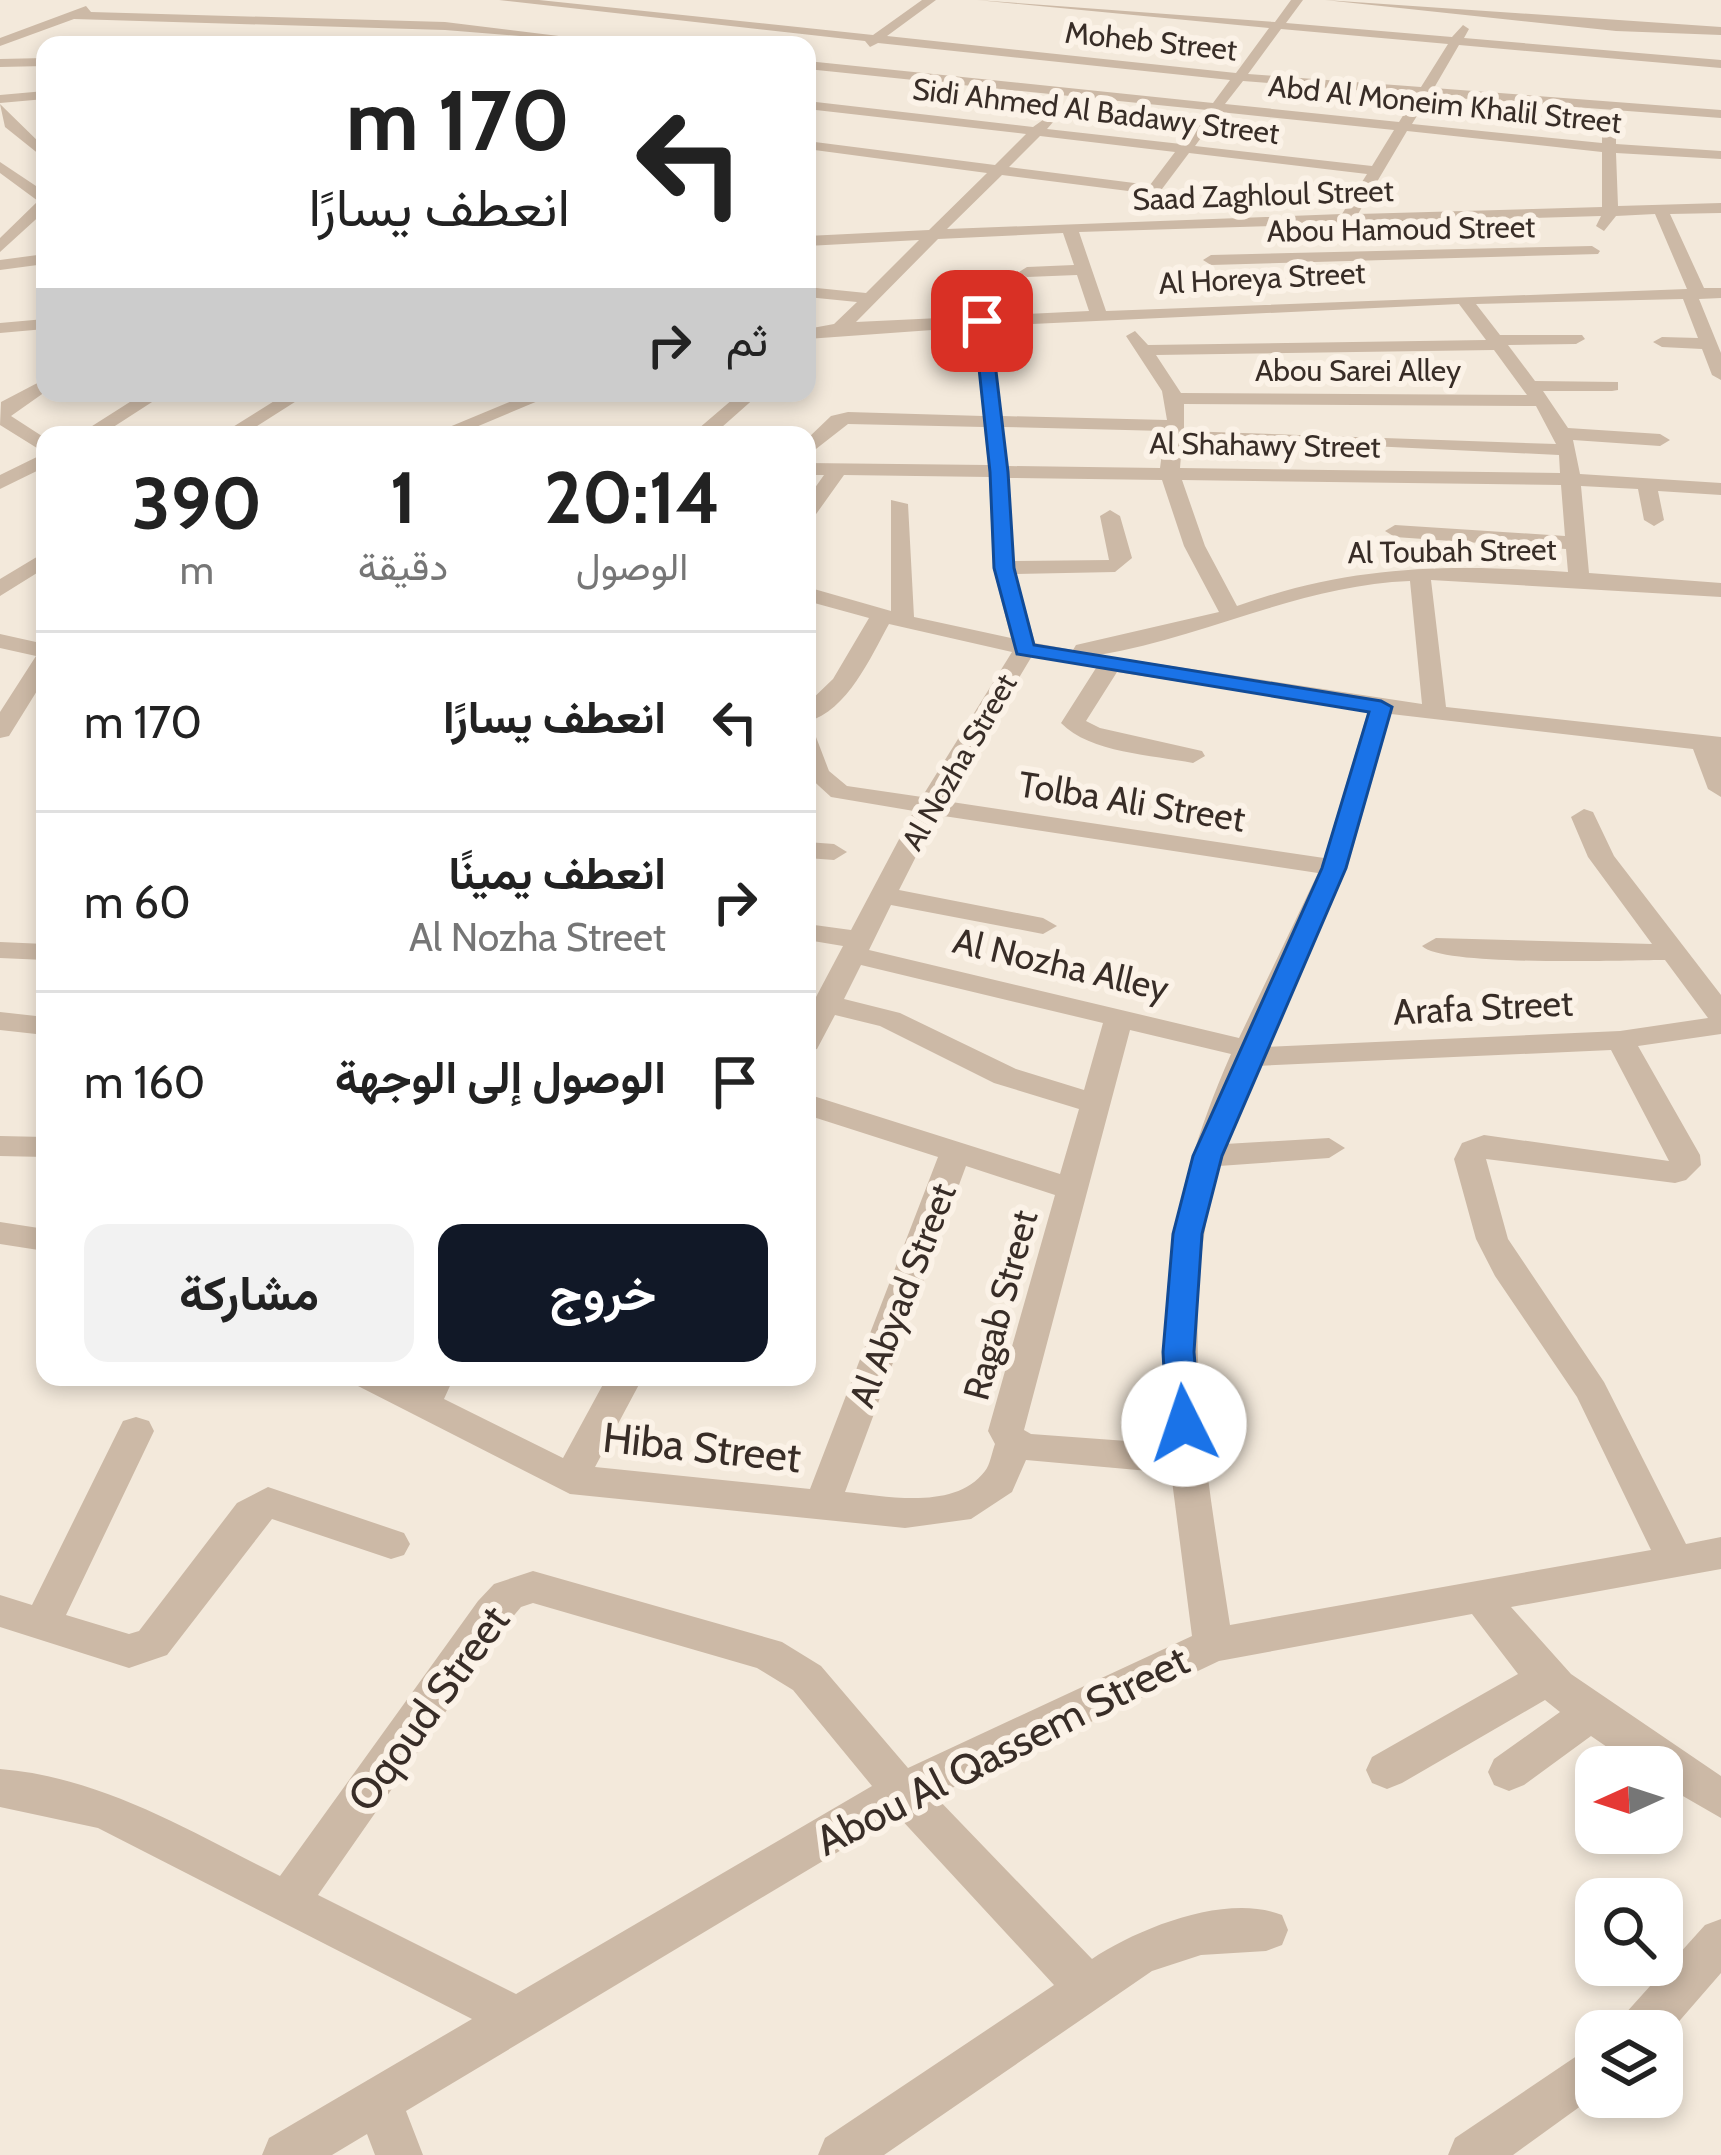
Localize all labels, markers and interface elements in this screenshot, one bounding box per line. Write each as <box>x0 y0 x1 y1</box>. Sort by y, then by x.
street label: Moheb Street <box>1063 14 1239 68</box>
street label: Abd Al Moneim Khalil Street <box>1267 67 1623 141</box>
text: 170 m <box>346 69 570 171</box>
street label: Sidi Ahmed Al Badawy Street <box>911 70 1281 152</box>
icon: left <box>612 84 768 240</box>
street label: Saad Zaghloul Street <box>1132 172 1394 218</box>
text: انعطف يسارًا <box>309 174 570 240</box>
street label: Abou Hamoud Street <box>1266 208 1536 250</box>
street label: Al Horeya Street <box>1158 254 1366 302</box>
pin <box>931 270 1033 372</box>
icon: arrive <box>949 288 1015 354</box>
icon: right <box>636 312 702 378</box>
text: ثم <box>726 313 768 367</box>
street label: Abou Sarei Alley <box>1255 352 1461 389</box>
street label: Al Shahawy Street <box>1149 424 1381 466</box>
text: 1 <box>390 454 416 541</box>
text: 20:14 <box>544 454 720 541</box>
text: 390 <box>132 460 262 547</box>
street label: Al Toubah Street <box>1347 531 1557 571</box>
text: دقيقة <box>358 542 448 590</box>
text: الوصول <box>576 542 688 590</box>
text: m <box>180 546 214 594</box>
street label: Al Nozha Street <box>894 667 1024 857</box>
icon: left <box>702 689 768 755</box>
text: انعطف يسارًا <box>443 690 666 744</box>
text: 170 m <box>84 695 202 749</box>
street label: Tolba Ali Street <box>1016 761 1248 841</box>
text: انعطف يمينًا <box>448 846 666 900</box>
icon: right <box>702 869 768 935</box>
text: 60 m <box>84 875 191 929</box>
text: Al Nozha Street <box>409 913 666 961</box>
street label: Al Nozha Alley <box>949 918 1173 1010</box>
street label: Arafa Street <box>1392 980 1574 1034</box>
icon: arrive <box>702 1049 768 1115</box>
text: الوصول إلى الوجهة <box>335 1050 666 1104</box>
text: 160 m <box>84 1055 205 1109</box>
street label: Al Abyad Street <box>839 1177 965 1413</box>
street label: Ragab Street <box>954 1205 1046 1405</box>
button: مشاركة <box>84 1224 414 1362</box>
button: خروج <box>438 1224 768 1362</box>
position arrow <box>1121 1361 1247 1487</box>
street label: Hiba Street <box>600 1411 804 1483</box>
street label: Oqoud Street <box>336 1595 520 1821</box>
street label: Abou Al Qassem Street <box>807 1633 1197 1867</box>
north arrow <box>1575 1746 1683 1854</box>
map controls <box>1575 1746 1683 2118</box>
button: search <box>1575 1878 1683 1986</box>
button: layers <box>1575 2010 1683 2118</box>

